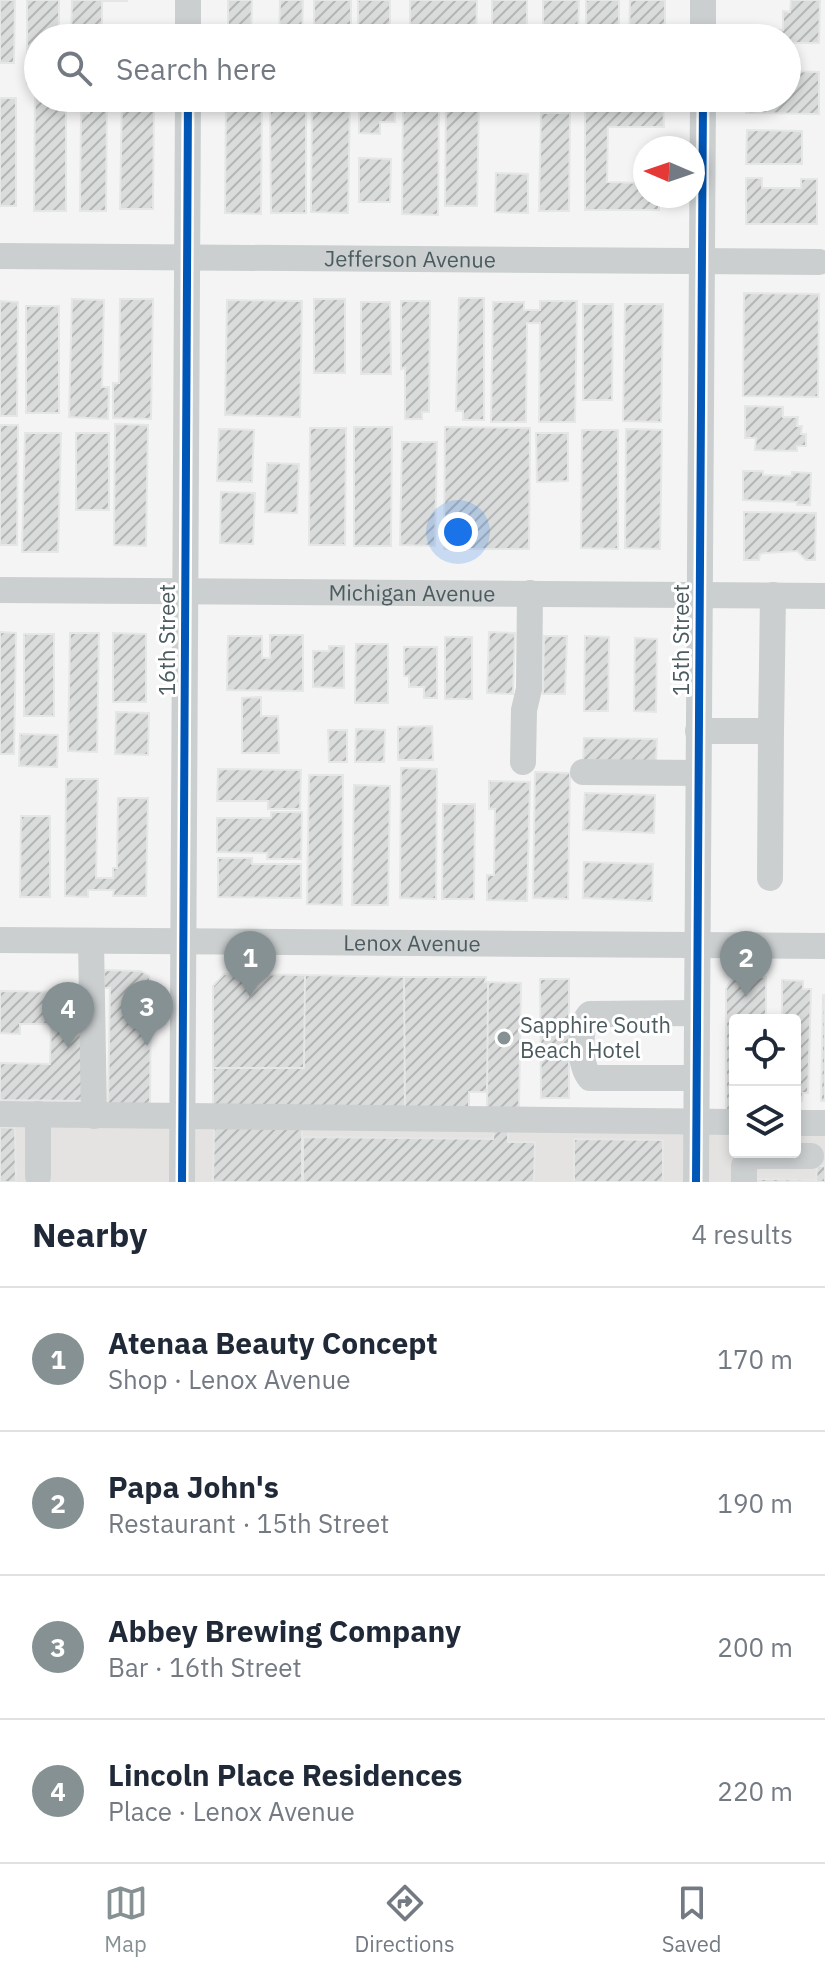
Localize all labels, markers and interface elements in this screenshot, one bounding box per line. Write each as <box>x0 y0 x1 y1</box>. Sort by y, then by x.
search box <box>24 24 801 112</box>
icon: search <box>52 46 96 90</box>
text: Search here <box>116 49 277 88</box>
north arrow <box>633 136 705 208</box>
street label: Jefferson Avenue <box>324 243 496 274</box>
your location <box>438 512 478 552</box>
street label: Michigan Avenue <box>328 577 496 608</box>
street label: 16th Street <box>152 584 181 696</box>
street label: 15th Street <box>666 584 695 696</box>
street label: Lenox Avenue <box>343 927 481 957</box>
pin: 1 <box>224 931 276 997</box>
pin: 2 <box>720 931 772 997</box>
pin: 3 <box>121 980 173 1046</box>
pin: 4 <box>42 982 94 1048</box>
place label: Sapphire South Beach Hotel <box>520 1010 671 1064</box>
map controls <box>729 1014 801 1158</box>
button: locate <box>729 1014 801 1086</box>
marker: Sapphire South Beach Hotel <box>495 1029 513 1047</box>
button: layers <box>729 1086 801 1158</box>
text: Nearby <box>32 1212 147 1256</box>
text: 4 results <box>691 1217 793 1251</box>
text: Atenaa Beauty Concept <box>108 1323 438 1362</box>
text: 1 <box>50 1342 66 1376</box>
text: 170 m <box>717 1342 793 1376</box>
text: Shop · Lenox Avenue <box>108 1362 350 1396</box>
text: Papa John's <box>108 1467 279 1506</box>
text: 2 <box>50 1486 66 1520</box>
text: 190 m <box>717 1486 793 1520</box>
text: Restaurant · 15th Street <box>108 1506 389 1540</box>
text: Abbey Brewing Company <box>108 1611 461 1650</box>
text: 3 <box>50 1630 66 1664</box>
text: 200 m <box>717 1630 793 1664</box>
text: Bar · 16th Street <box>108 1650 302 1684</box>
text: Lincoln Place Residences <box>108 1755 462 1794</box>
text: 4 <box>50 1774 66 1808</box>
text: 220 m <box>717 1774 793 1808</box>
text: Place · Lenox Avenue <box>108 1794 355 1828</box>
tab: Map <box>104 1881 148 1958</box>
tab: Directions <box>355 1881 455 1958</box>
tab: Saved <box>662 1881 721 1958</box>

